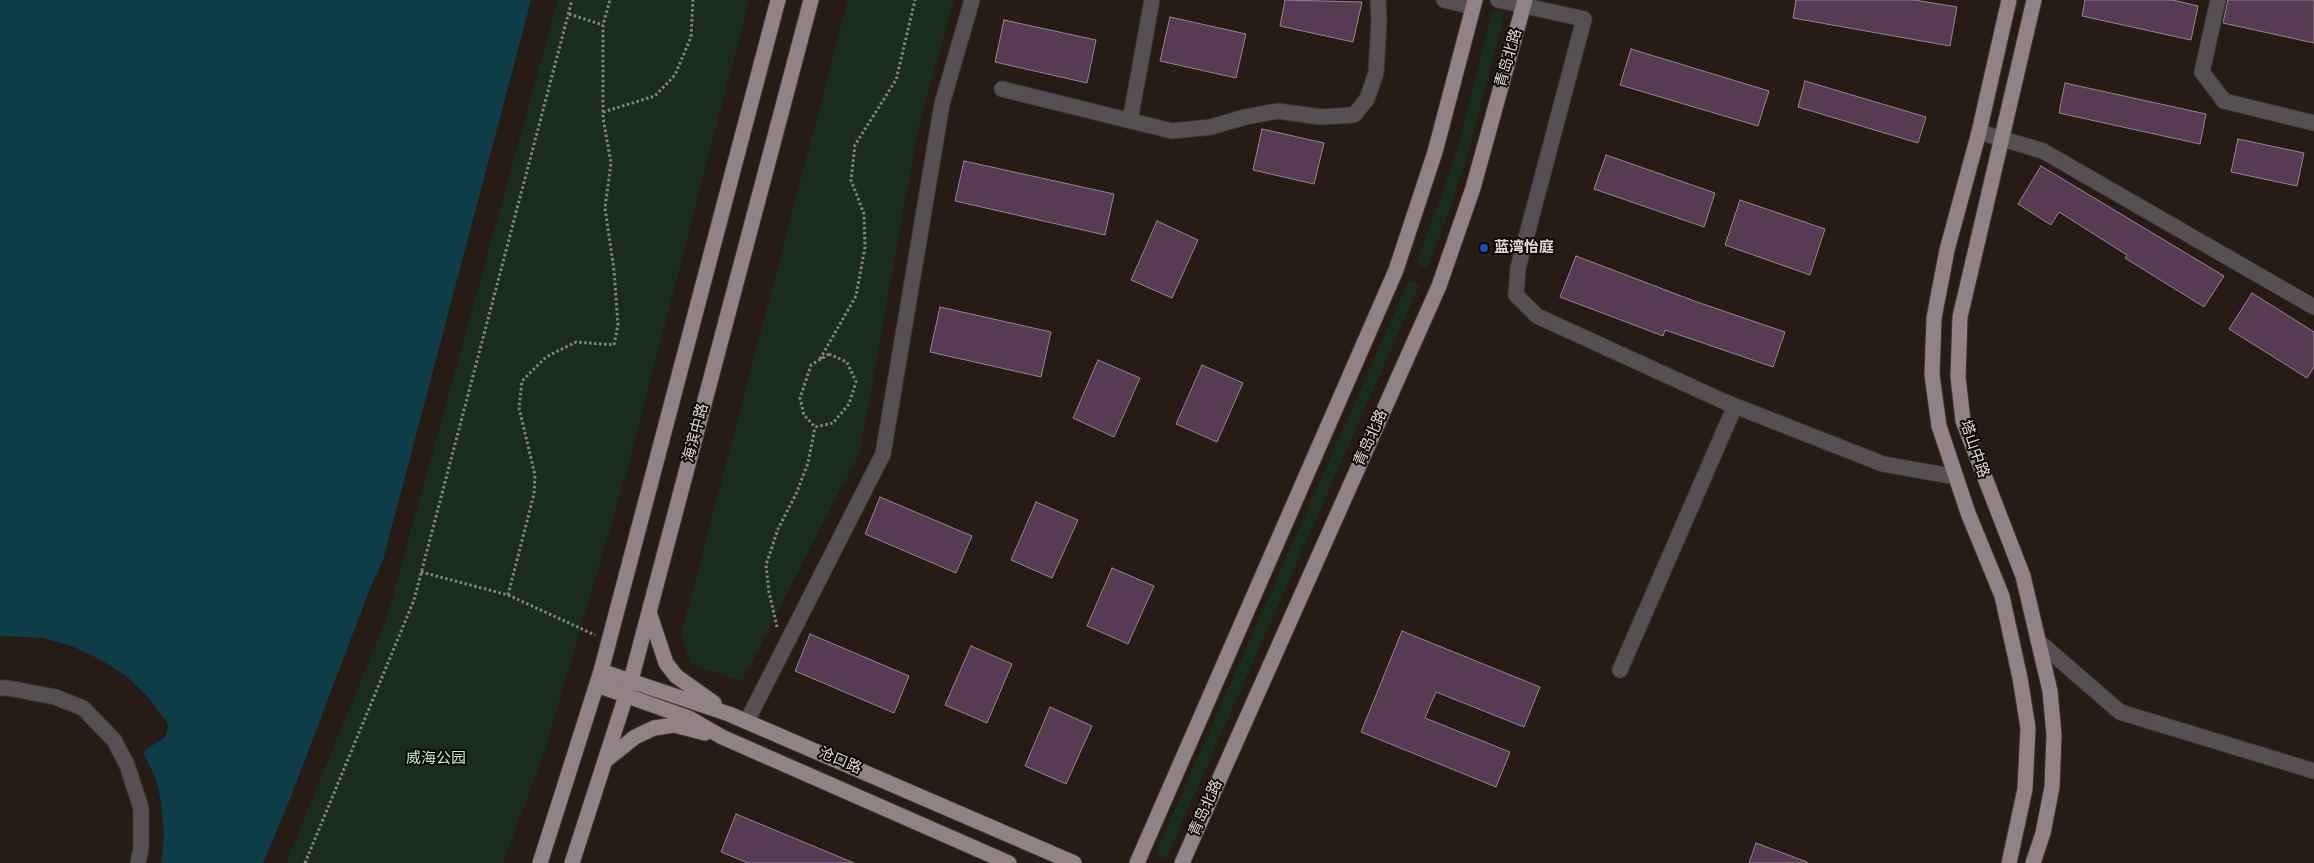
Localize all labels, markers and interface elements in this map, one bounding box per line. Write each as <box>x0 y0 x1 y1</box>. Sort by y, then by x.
street label: 青岛北路 <box>1492 27 1526 89</box>
place label: 蓝湾怡庭 <box>1494 239 1554 257</box>
marker: 蓝湾怡庭 <box>1478 242 1490 254</box>
street label: 海滨中路 <box>680 402 712 464</box>
street label: 青岛北路 <box>1351 407 1391 469</box>
street label: 塔山中路 <box>1956 418 1992 480</box>
street label: 沧口路 <box>816 744 864 778</box>
park label: 威海公园 <box>406 750 466 768</box>
street label: 青岛北路 <box>1186 777 1226 839</box>

